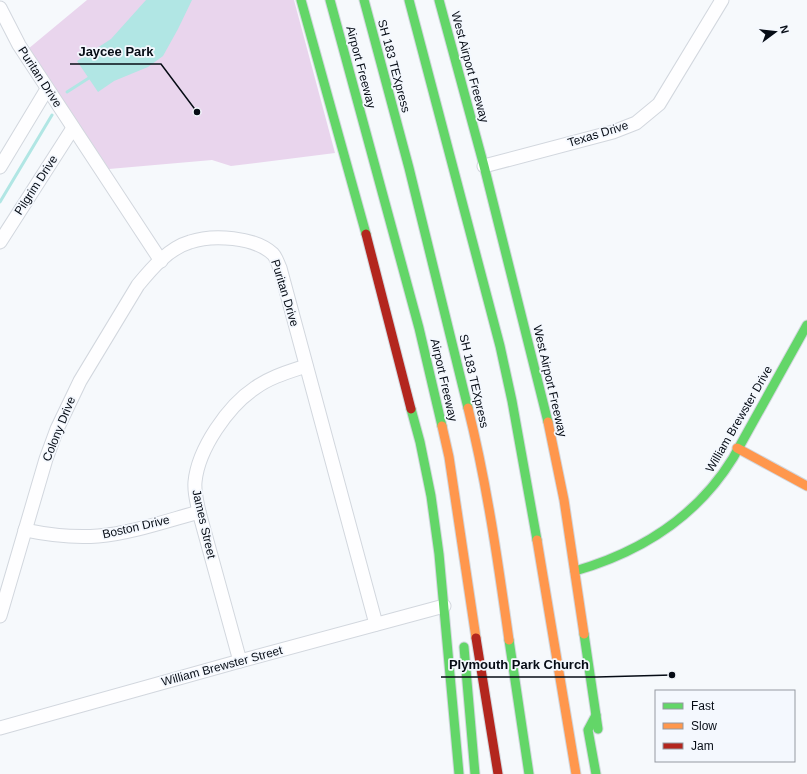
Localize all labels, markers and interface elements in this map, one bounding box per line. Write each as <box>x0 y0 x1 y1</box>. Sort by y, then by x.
street label: West Airport Freeway <box>448 10 492 124</box>
north arrow <box>755 12 795 52</box>
street label: SH 183 TEXpress <box>375 18 413 114</box>
street label: Airport Freeway <box>343 24 379 110</box>
text: N <box>778 24 791 35</box>
callout: Jaycee Park <box>70 39 161 64</box>
street label: Puritan Drive <box>15 44 65 110</box>
text: Jaycee Park <box>78 44 154 59</box>
street label: Texas Drive <box>566 118 630 150</box>
street label: Pilgrim Drive <box>12 152 61 217</box>
street label: Puritan Drive <box>268 258 302 329</box>
street label: West Airport Freeway <box>530 324 570 438</box>
street label: SH 183 TEXpress <box>456 333 492 429</box>
street label: Airport Freeway <box>428 337 460 423</box>
street label: William Brewster Drive <box>703 363 775 475</box>
street label: Colony Drive <box>40 394 78 463</box>
street label: James Street <box>189 488 219 561</box>
street label: Boston Drive <box>101 512 171 542</box>
street label: William Brewster Street <box>160 643 285 689</box>
callout: Plymouth Park Church <box>441 652 597 677</box>
text: Plymouth Park Church <box>449 657 589 672</box>
legend <box>655 690 795 762</box>
text: Fast <box>691 699 715 713</box>
text: Slow <box>691 719 717 733</box>
text: Jam <box>691 739 714 753</box>

